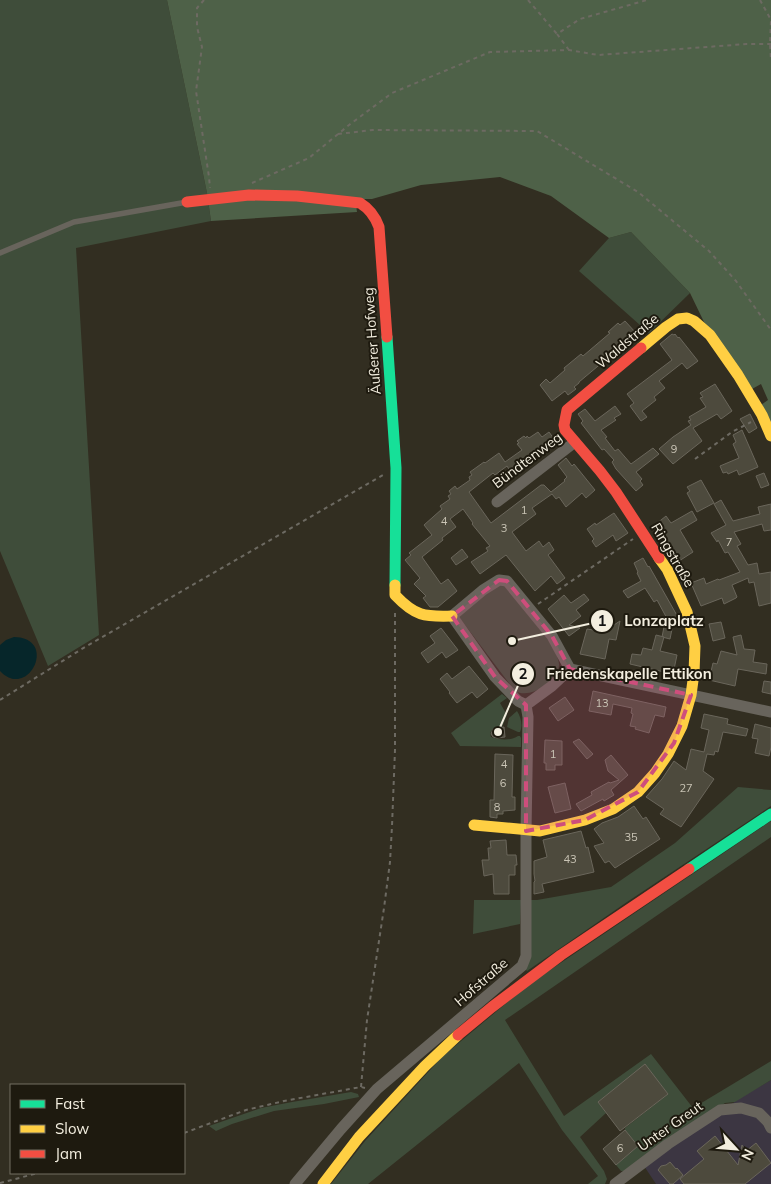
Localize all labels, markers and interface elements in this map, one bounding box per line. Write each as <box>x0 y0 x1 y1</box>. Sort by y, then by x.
street label: Äußerer Hofweg <box>359 287 385 395</box>
street label: Waldstraße <box>592 309 662 373</box>
street label: Bündtenweg <box>488 428 566 492</box>
house number: 9 <box>671 442 677 456</box>
house number: 1 <box>521 503 527 517</box>
house number: 4 <box>441 514 448 528</box>
street label: Ringstraße <box>647 520 699 590</box>
house number: 3 <box>501 521 507 535</box>
house number: 7 <box>726 535 732 549</box>
callout: Lonzaplatz <box>590 606 714 636</box>
text: 1 <box>597 611 607 630</box>
text: Lonzaplatz <box>624 611 704 630</box>
callout: Friedenskapelle Ettikon <box>511 659 721 689</box>
text: 2 <box>518 664 528 683</box>
text: Friedenskapelle Ettikon <box>546 664 712 683</box>
house number: 13 <box>595 696 609 710</box>
house number: 1 <box>550 747 556 761</box>
house number: 4 <box>501 757 508 771</box>
house number: 6 <box>500 776 507 790</box>
house number: 27 <box>679 781 693 795</box>
house number: 8 <box>494 800 501 814</box>
house number: 35 <box>624 830 638 844</box>
house number: 43 <box>563 852 577 866</box>
street label: Hofstraße <box>451 954 511 1010</box>
legend <box>10 1084 185 1174</box>
text: Fast <box>55 1094 85 1113</box>
street label: Unter Greut <box>634 1097 706 1155</box>
text: Slow <box>55 1119 89 1138</box>
north arrow <box>711 1124 761 1174</box>
house number: 6 <box>617 1141 624 1155</box>
text: Jam <box>55 1144 82 1163</box>
text: N <box>737 1146 758 1163</box>

